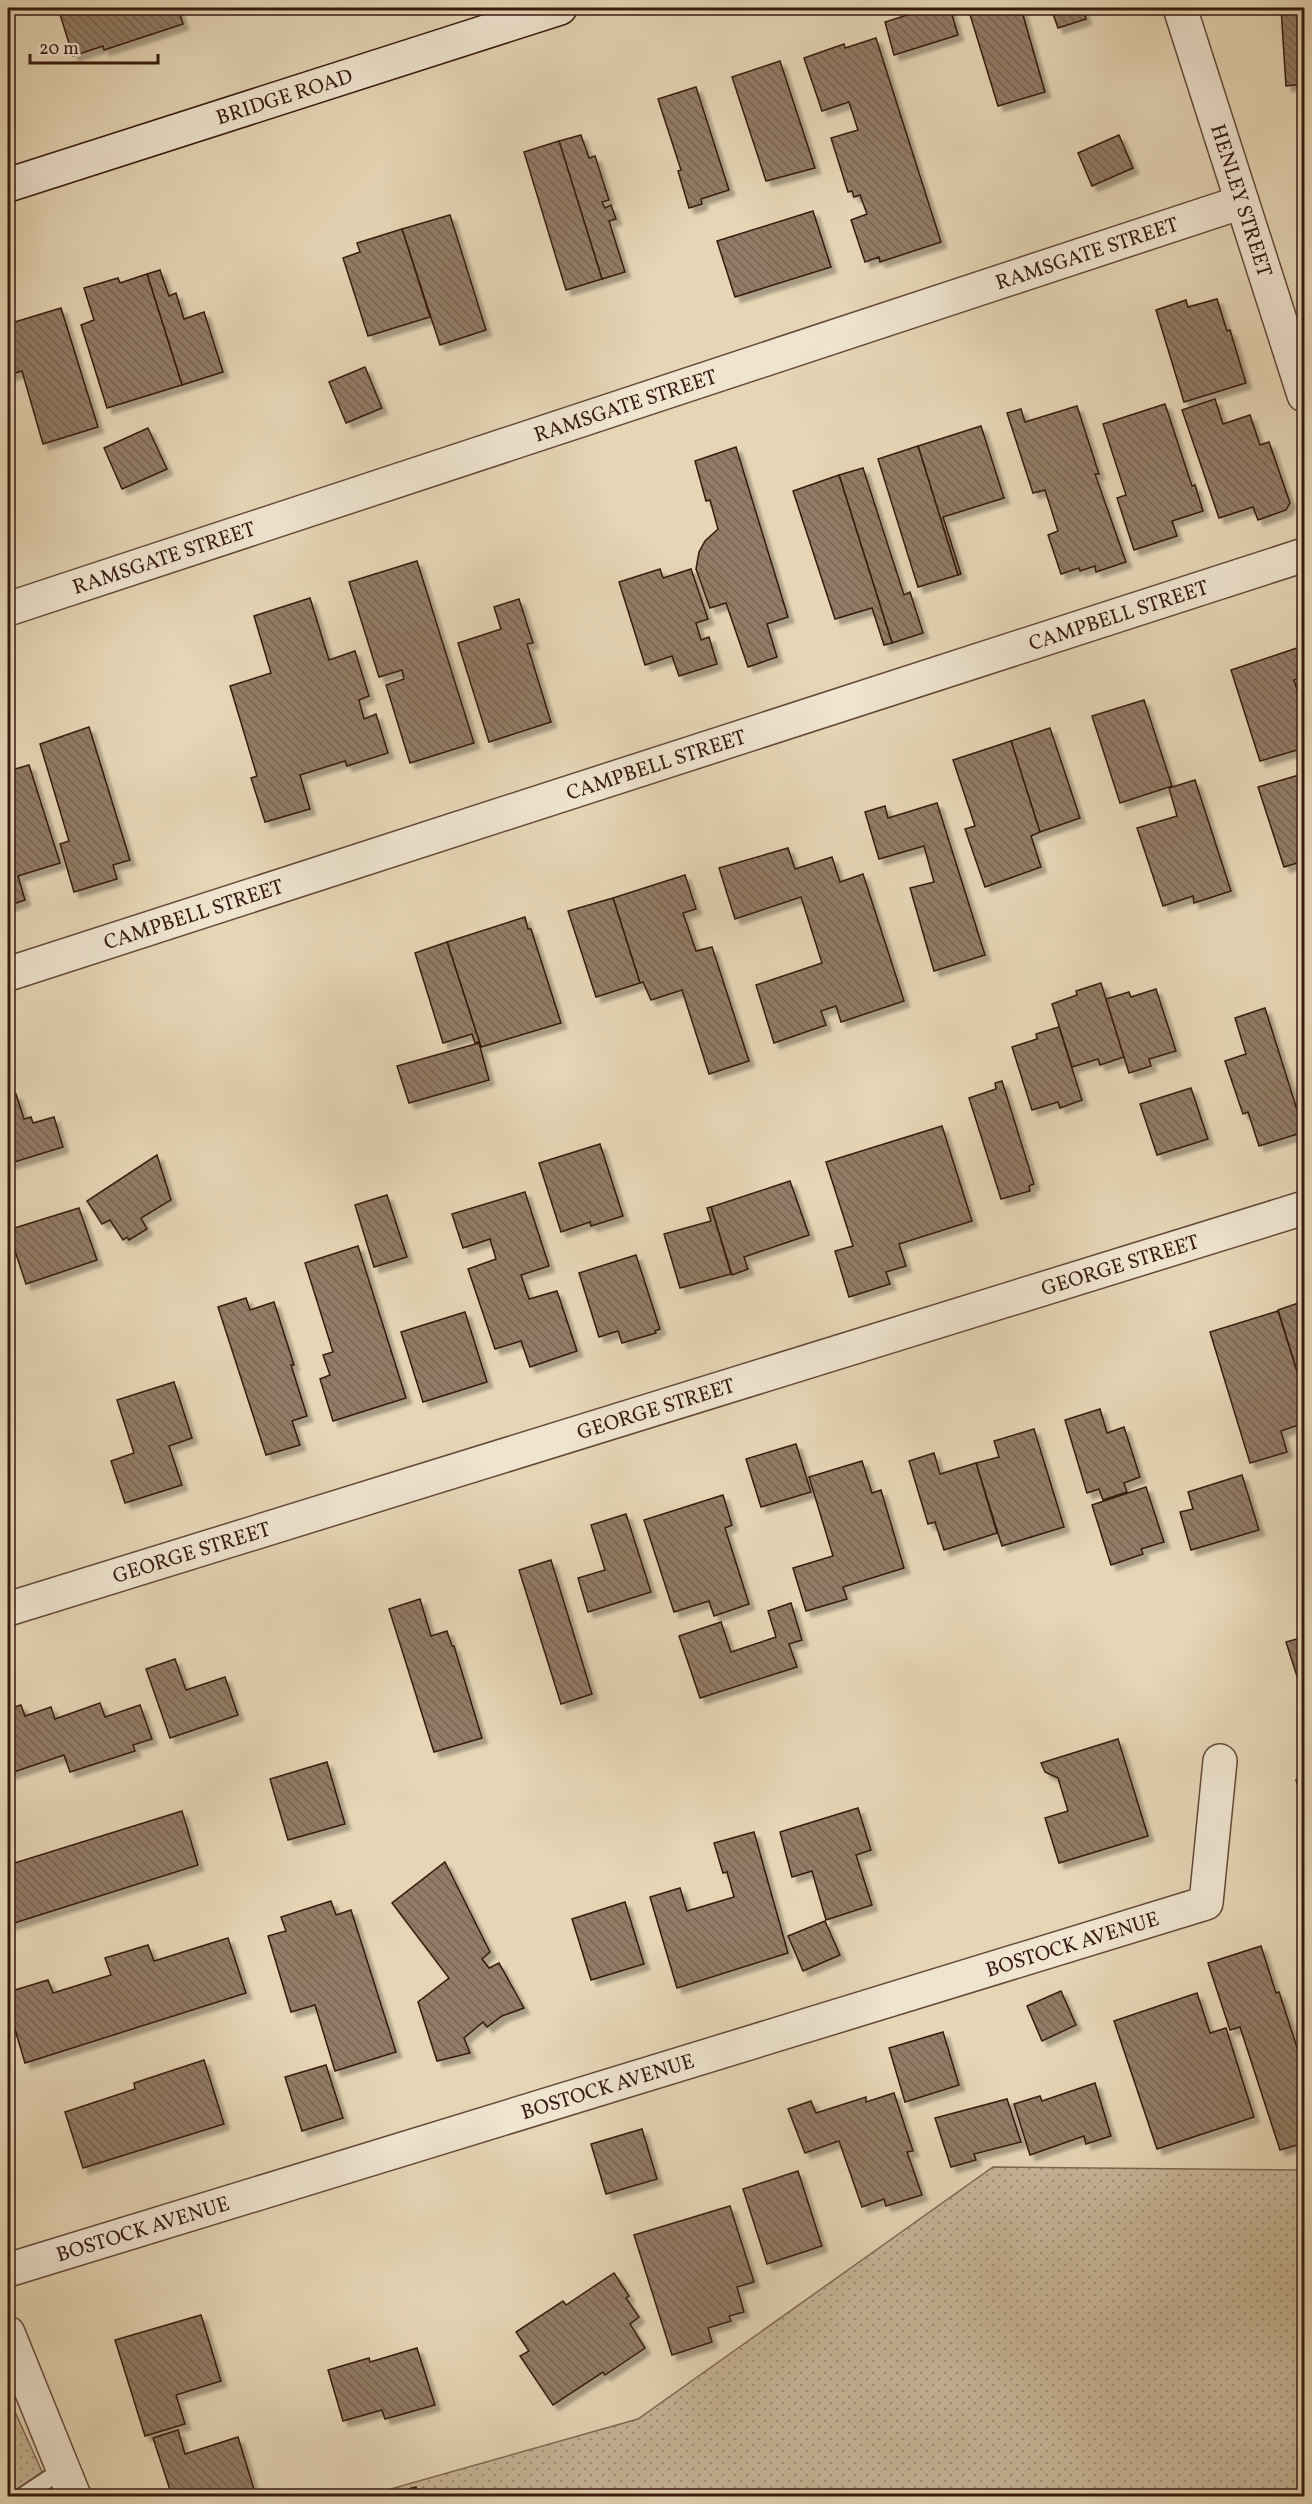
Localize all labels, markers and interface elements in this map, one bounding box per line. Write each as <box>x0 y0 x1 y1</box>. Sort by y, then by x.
scale bar <box>30 27 158 65</box>
text: 20 m <box>39 37 79 62</box>
street label: BRIDGE ROAD <box>213 62 357 133</box>
street label: HENLEY STREET <box>1202 121 1278 281</box>
street label: RAMSGATE STREET <box>992 211 1183 298</box>
street label: RAMSGATE STREET <box>531 363 721 451</box>
street label: RAMSGATE STREET <box>69 515 259 603</box>
street label: CAMPBELL STREET <box>1025 574 1212 659</box>
street label: CAMPBELL STREET <box>563 723 750 809</box>
street label: CAMPBELL STREET <box>100 873 288 958</box>
street label: GEORGE STREET <box>1038 1228 1203 1304</box>
street label: GEORGE STREET <box>574 1372 739 1448</box>
street label: GEORGE STREET <box>109 1516 274 1592</box>
street label: BOSTOCK AVENUE <box>982 1905 1163 1986</box>
street label: BOSTOCK AVENUE <box>518 2048 698 2128</box>
street label: BOSTOCK AVENUE <box>53 2190 234 2270</box>

